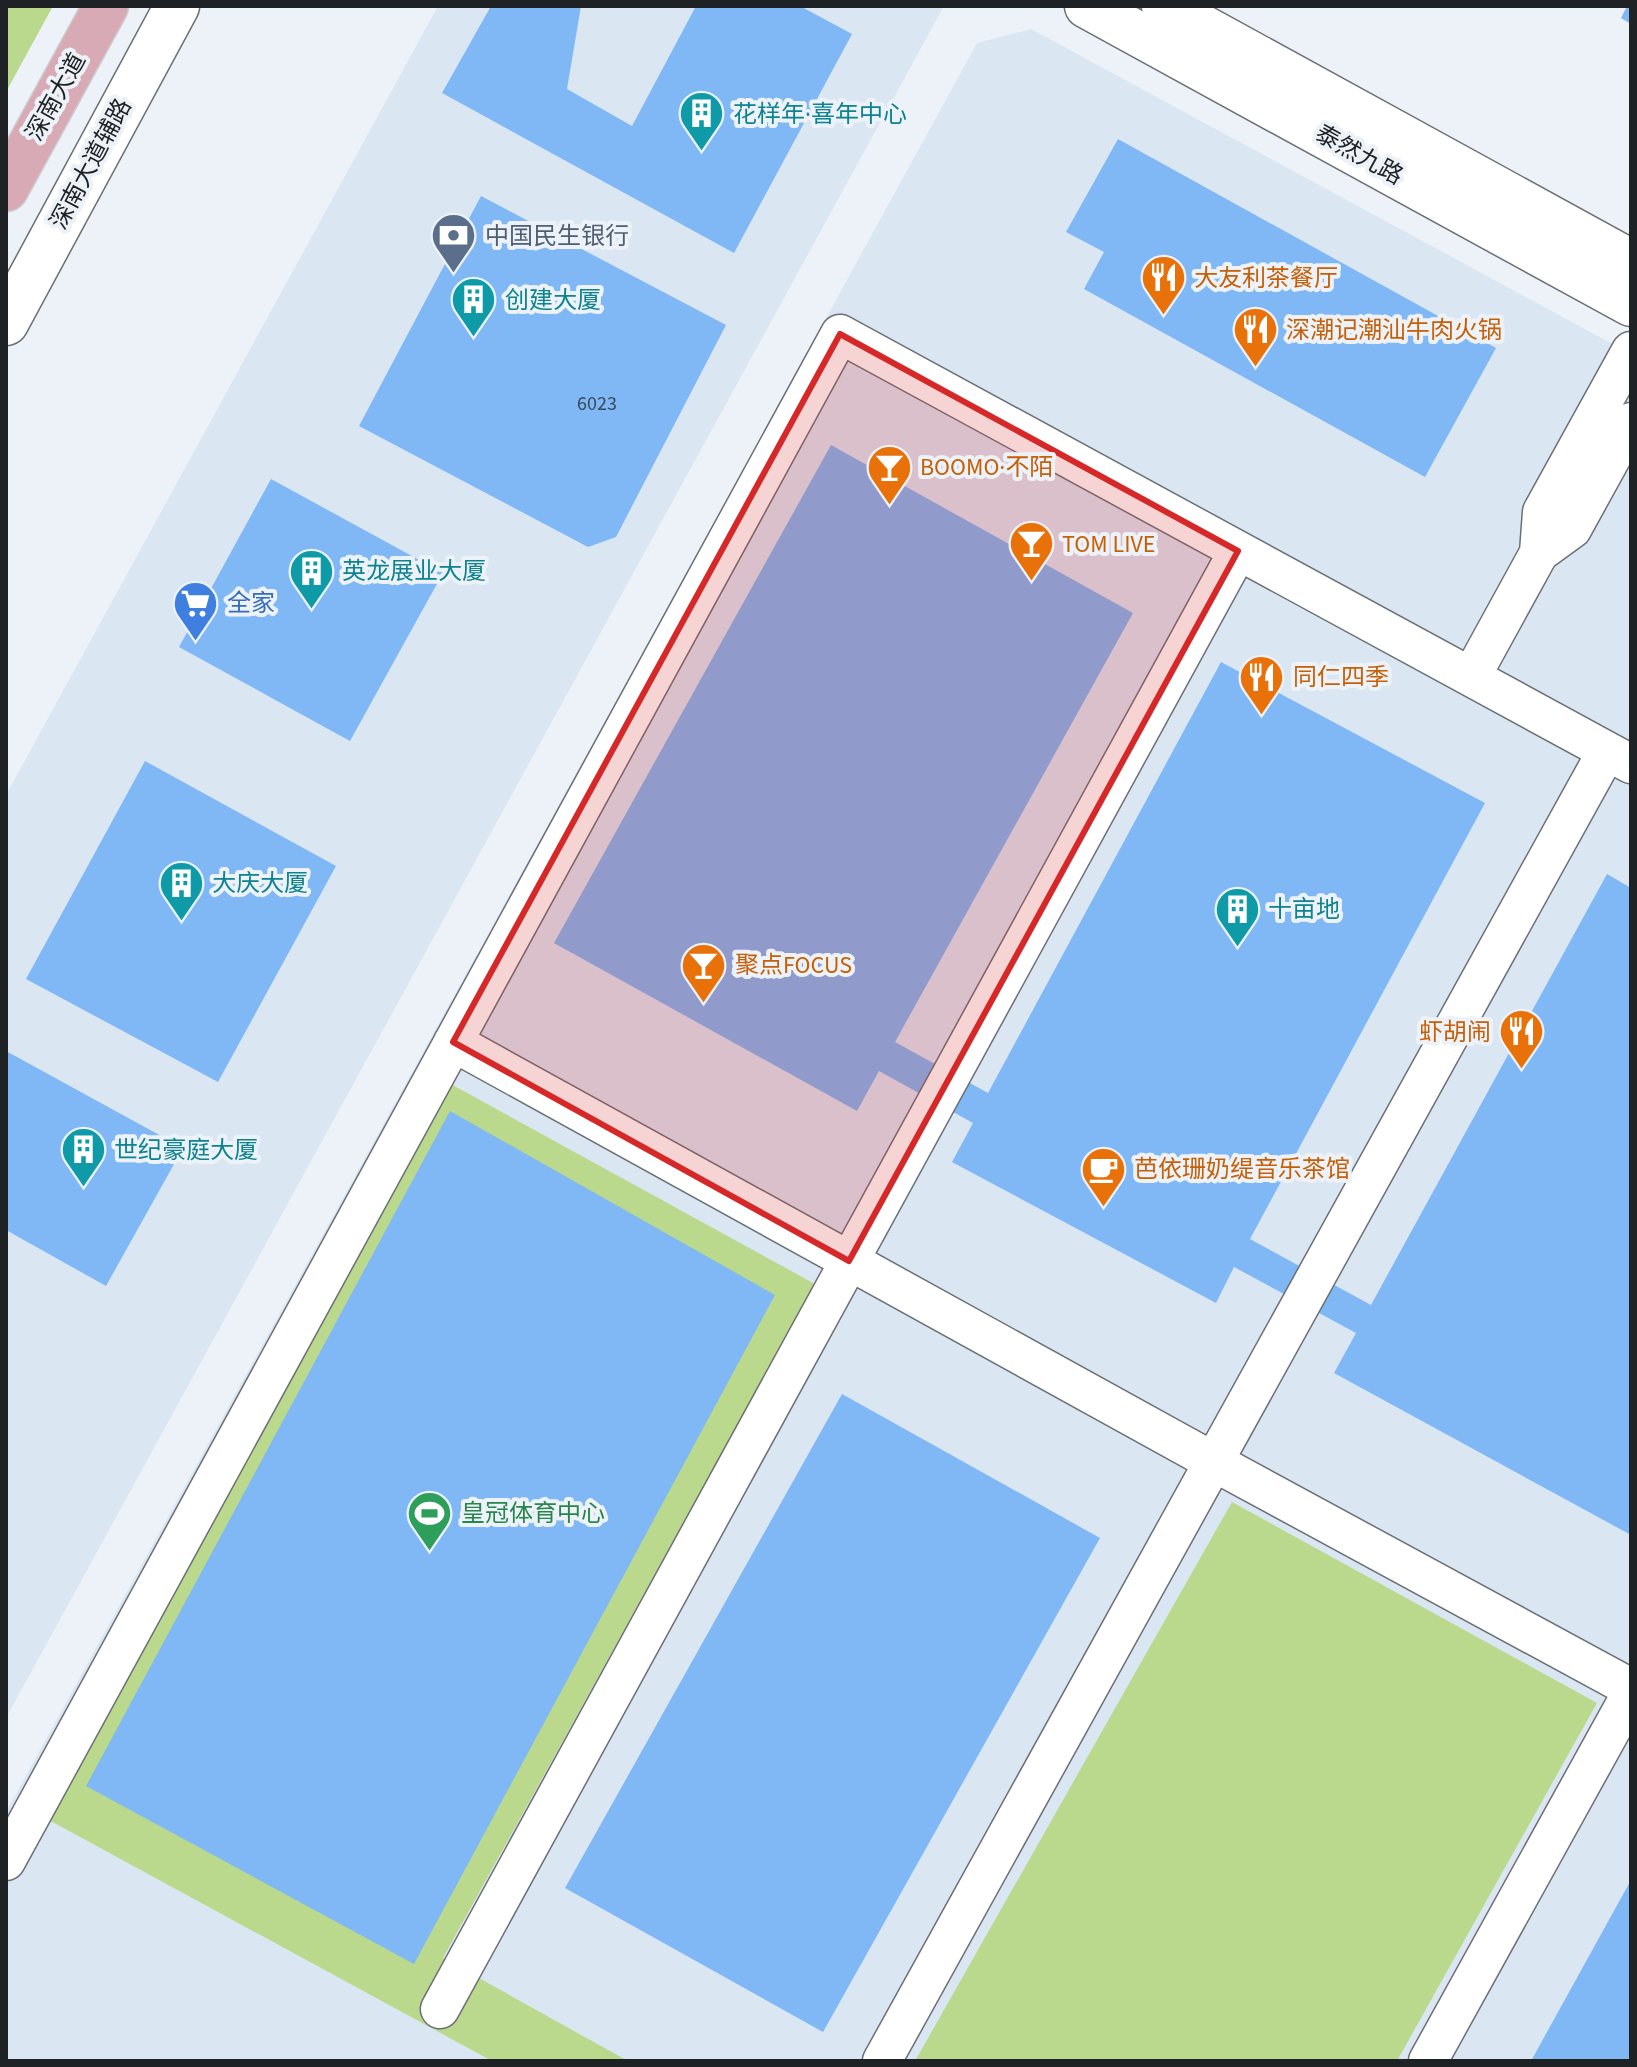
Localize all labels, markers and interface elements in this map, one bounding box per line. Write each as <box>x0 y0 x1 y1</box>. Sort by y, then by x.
street label: 深南大道 <box>17 47 95 147</box>
building icon: 花样年·喜年中心 <box>678 90 726 153</box>
street label: 深南大道辅路 <box>42 92 140 236</box>
place label: 花样年·喜年中心 <box>733 97 907 132</box>
street label: 泰然九路 <box>1309 116 1409 194</box>
bank icon: 中国民生银行 <box>430 212 478 275</box>
place label: 中国民生银行 <box>485 219 629 254</box>
restaurant icon: 大友利茶餐厅 <box>1139 254 1187 317</box>
place label: 大友利茶餐厅 <box>1194 261 1338 296</box>
building icon: 创建大厦 <box>450 276 498 339</box>
place label: 创建大厦 <box>505 283 601 318</box>
restaurant icon: 深潮记潮汕牛肉火锅 <box>1231 306 1279 369</box>
place label: 深潮记潮汕牛肉火锅 <box>1286 313 1502 348</box>
house number: 6023 <box>577 390 617 418</box>
bar icon: BOOMO·不陌 <box>865 443 913 506</box>
place label: BOOMO·不陌 <box>920 450 1053 485</box>
bar icon: TOM LIVE <box>1007 520 1055 583</box>
place label: TOM LIVE <box>1062 527 1155 562</box>
building icon: 英龙展业大厦 <box>287 547 335 610</box>
place label: 英龙展业大厦 <box>342 554 486 589</box>
supermarket icon: 全家 <box>172 579 220 642</box>
place label: 全家 <box>227 586 275 621</box>
restaurant icon: 同仁四季 <box>1238 653 1286 716</box>
place label: 同仁四季 <box>1293 660 1389 695</box>
building icon: 大庆大厦 <box>157 859 205 922</box>
place label: 大庆大厦 <box>212 866 308 901</box>
building icon: 十亩地 <box>1213 885 1261 948</box>
place label: 十亩地 <box>1268 892 1340 927</box>
bar icon: 聚点FOCUS <box>680 941 728 1004</box>
place label: 聚点FOCUS <box>735 948 852 983</box>
restaurant icon: 虾胡闹 <box>1498 1008 1546 1071</box>
place label: 虾胡闹 <box>1419 1015 1491 1050</box>
building icon: 世纪豪庭大厦 <box>59 1126 107 1189</box>
place label: 世纪豪庭大厦 <box>114 1133 258 1168</box>
cafe icon: 芭依珊奶缇音乐茶馆 <box>1079 1145 1127 1208</box>
place label: 芭依珊奶缇音乐茶馆 <box>1134 1152 1350 1187</box>
sports icon: 皇冠体育中心 <box>406 1489 454 1552</box>
place label: 皇冠体育中心 <box>461 1496 605 1531</box>

